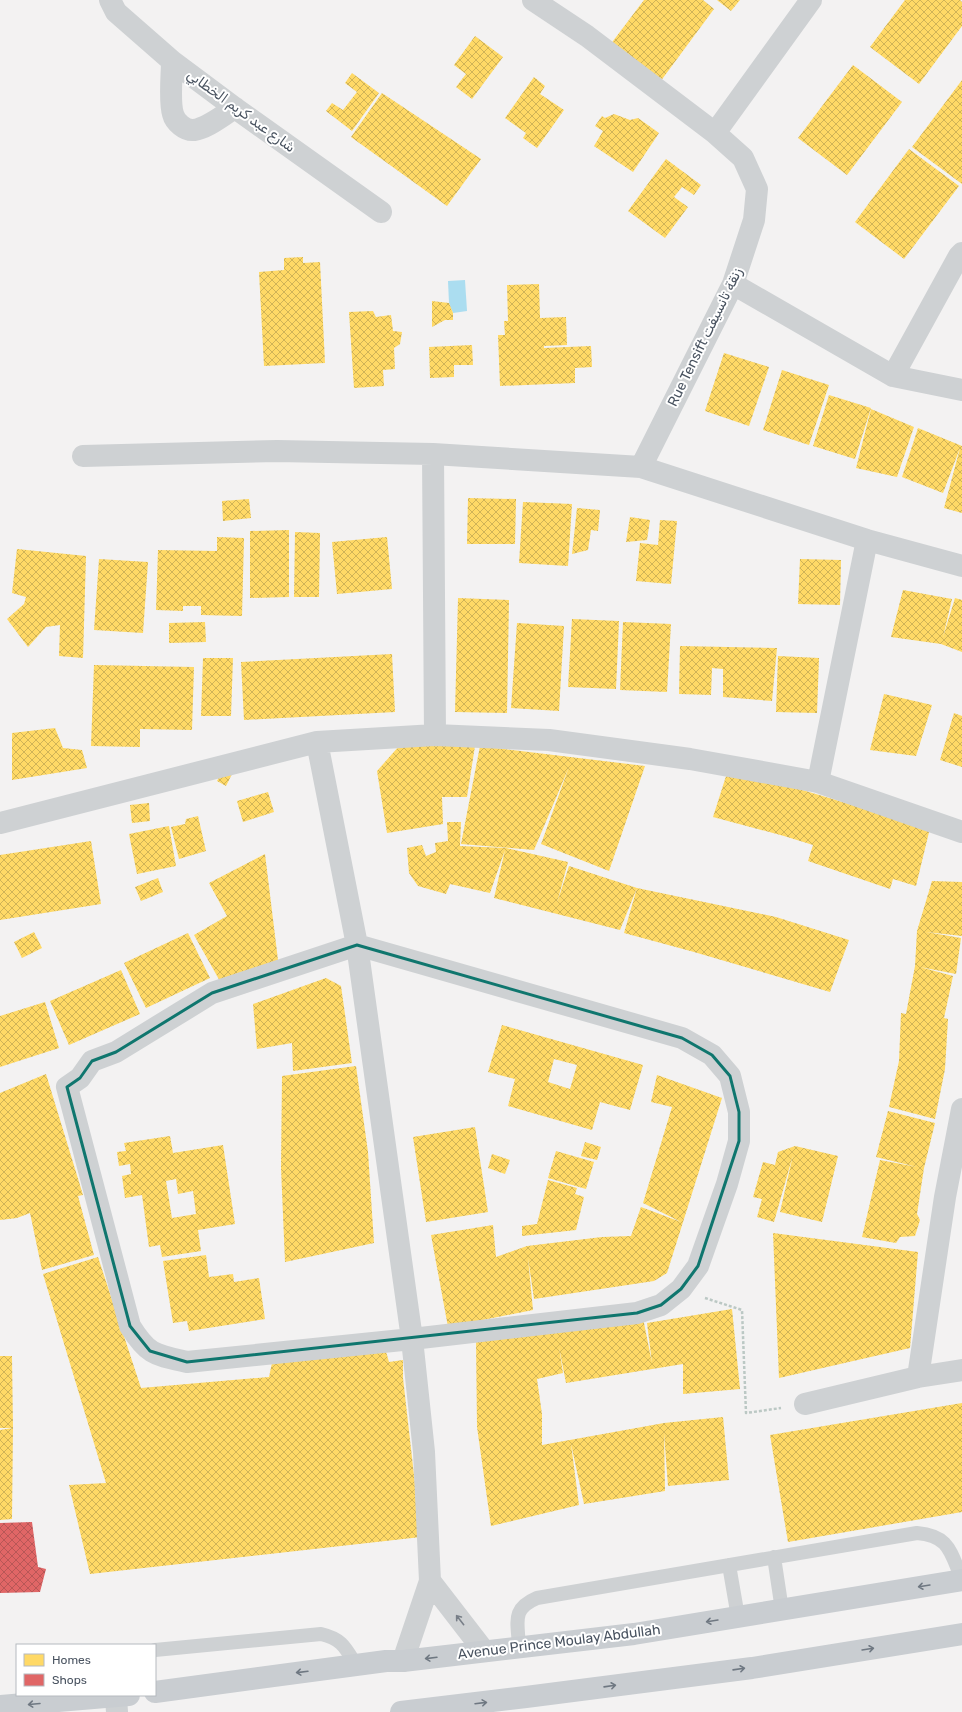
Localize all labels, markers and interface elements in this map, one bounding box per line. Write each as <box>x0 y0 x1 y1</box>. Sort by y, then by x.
street label: شارع عبد كريم الخطابي <box>182 66 298 158</box>
street label: Rue Tensift زنقة تانسيفت <box>664 265 746 409</box>
one-way arrow <box>917 1582 930 1590</box>
one-way arrow <box>456 1615 464 1626</box>
one-way arrow <box>706 1617 719 1625</box>
street label: Avenue Prince Moulay Abdullah <box>457 1621 661 1663</box>
legend <box>16 1644 156 1696</box>
one-way arrow <box>861 1645 874 1653</box>
text: Homes <box>52 1653 91 1667</box>
one-way arrow <box>425 1654 438 1662</box>
one-way arrow <box>732 1665 745 1673</box>
one-way arrow <box>296 1668 309 1676</box>
text: Shops <box>52 1673 87 1687</box>
one-way arrow <box>603 1682 616 1690</box>
one-way arrow <box>474 1699 487 1706</box>
one-way arrow <box>28 1700 41 1707</box>

